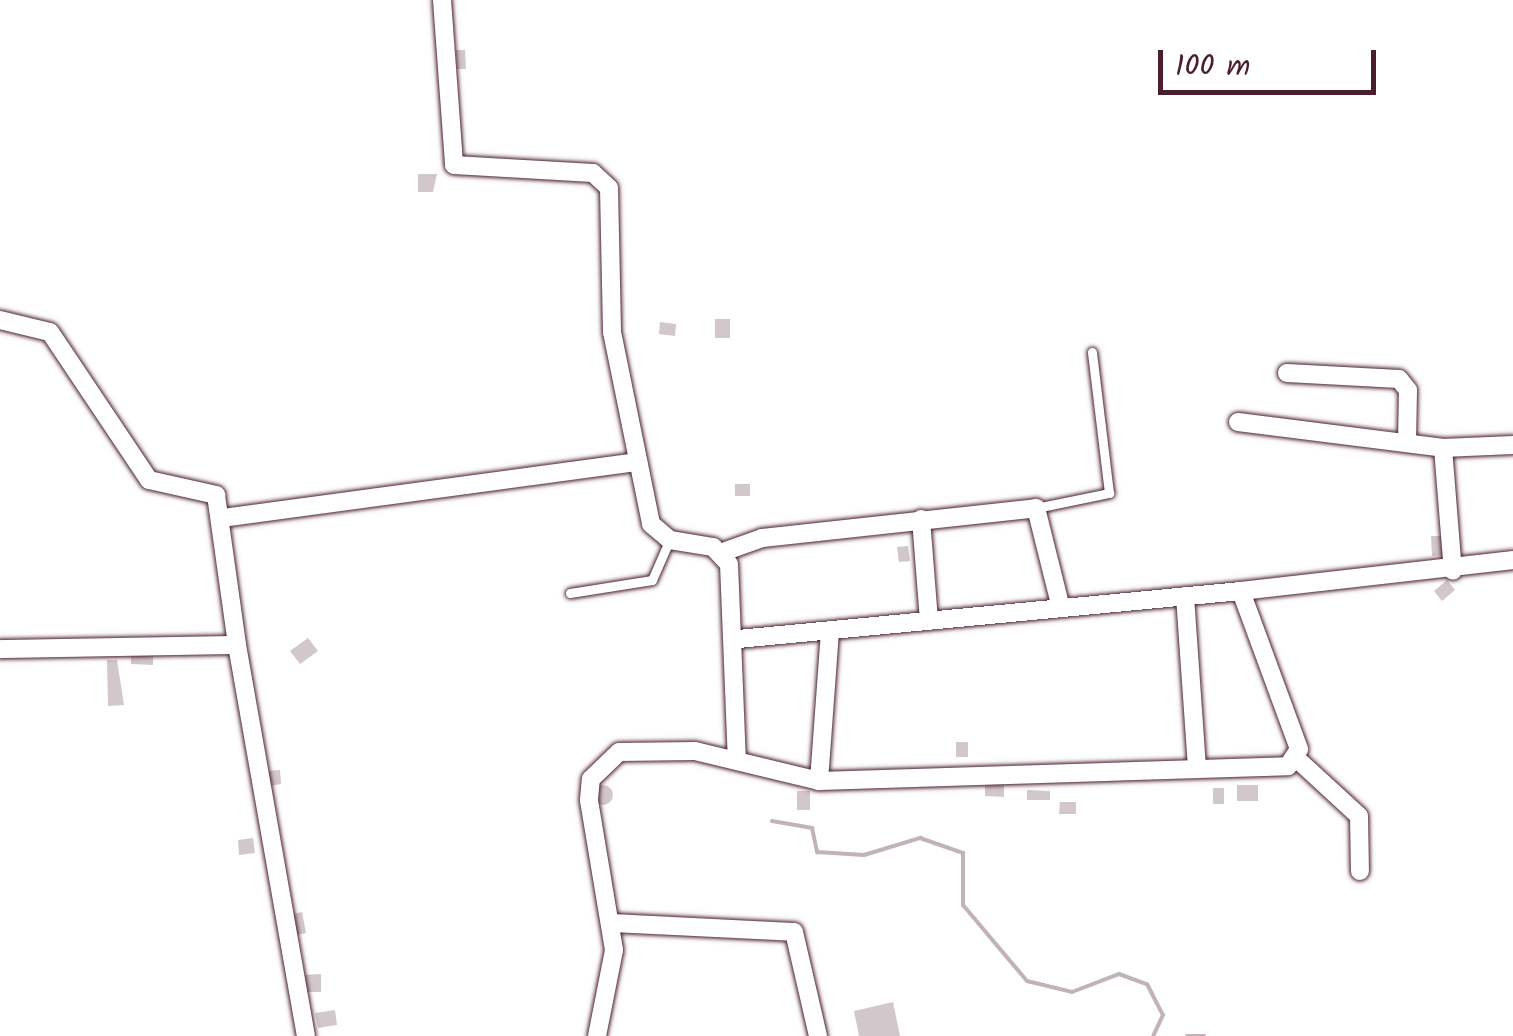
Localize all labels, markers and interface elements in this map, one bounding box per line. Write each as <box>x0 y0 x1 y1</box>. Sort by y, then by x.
scale bar <box>1163 30 1380 92</box>
text: 100 m <box>1175 43 1250 91</box>

